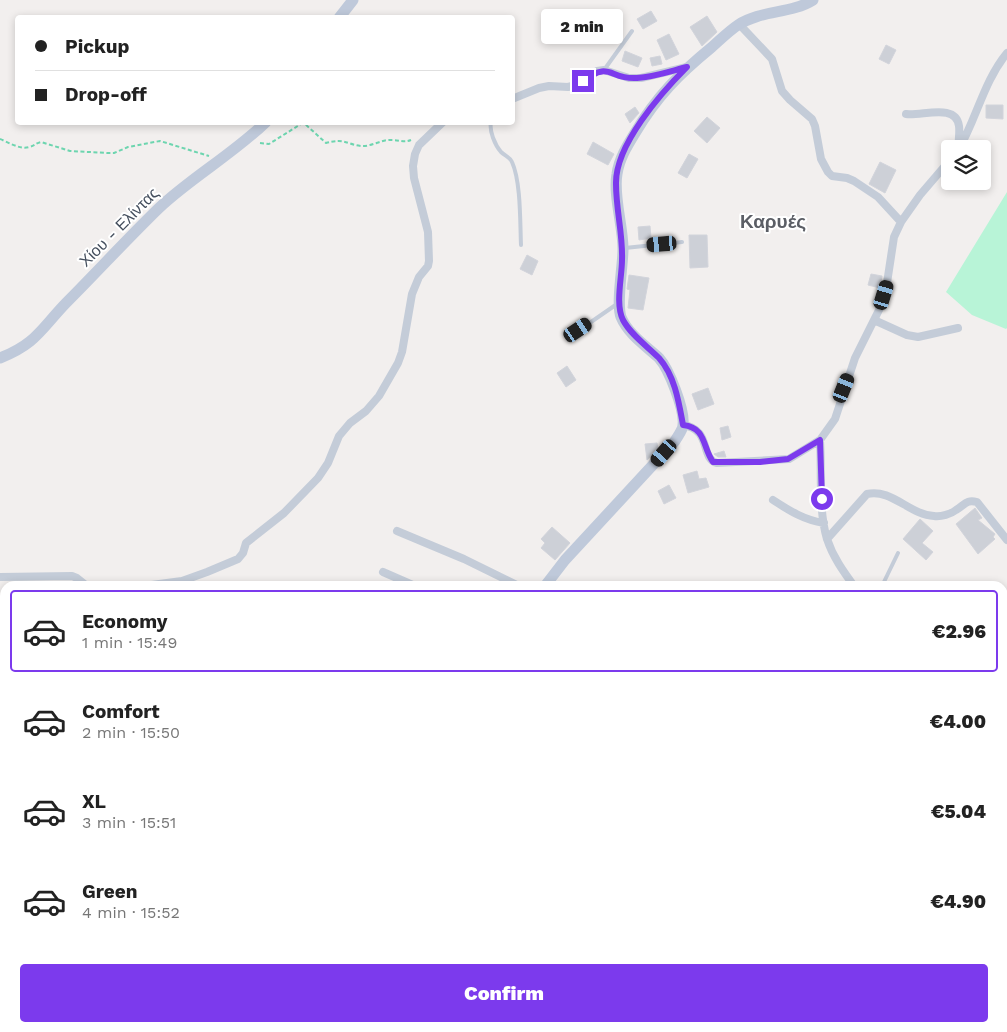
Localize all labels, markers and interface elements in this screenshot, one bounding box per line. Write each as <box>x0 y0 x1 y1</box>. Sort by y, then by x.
callout: 2 min <box>542 8 624 44</box>
text: 2 min <box>560 17 604 36</box>
text: Pickup <box>65 35 129 58</box>
route end <box>572 70 594 92</box>
text: Drop-off <box>65 83 147 106</box>
map controls <box>941 140 991 190</box>
button: layers <box>941 140 991 190</box>
street label: Χίου - Ελίντας <box>75 183 163 271</box>
district label: Καρυές <box>740 210 806 233</box>
car <box>646 235 677 253</box>
car <box>872 278 895 312</box>
car <box>561 315 594 345</box>
car <box>831 371 856 405</box>
car <box>648 437 679 469</box>
route start <box>811 488 833 510</box>
icon: car <box>22 609 67 654</box>
text: Economy <box>82 610 167 633</box>
text: €2.96 <box>932 620 986 643</box>
text: 1 min · 15:49 <box>82 633 177 652</box>
icon: car <box>22 699 67 744</box>
text: Comfort <box>82 700 160 723</box>
text: €4.00 <box>930 710 986 733</box>
text: 2 min · 15:50 <box>82 723 180 742</box>
icon: car <box>22 789 67 834</box>
text: XL <box>82 790 106 813</box>
text: €5.04 <box>931 800 986 823</box>
text: 3 min · 15:51 <box>82 813 176 832</box>
icon: car <box>22 879 67 924</box>
text: Green <box>82 880 138 903</box>
text: €4.90 <box>930 890 986 913</box>
text: 4 min · 15:52 <box>82 903 180 922</box>
button: Confirm <box>20 964 988 1022</box>

